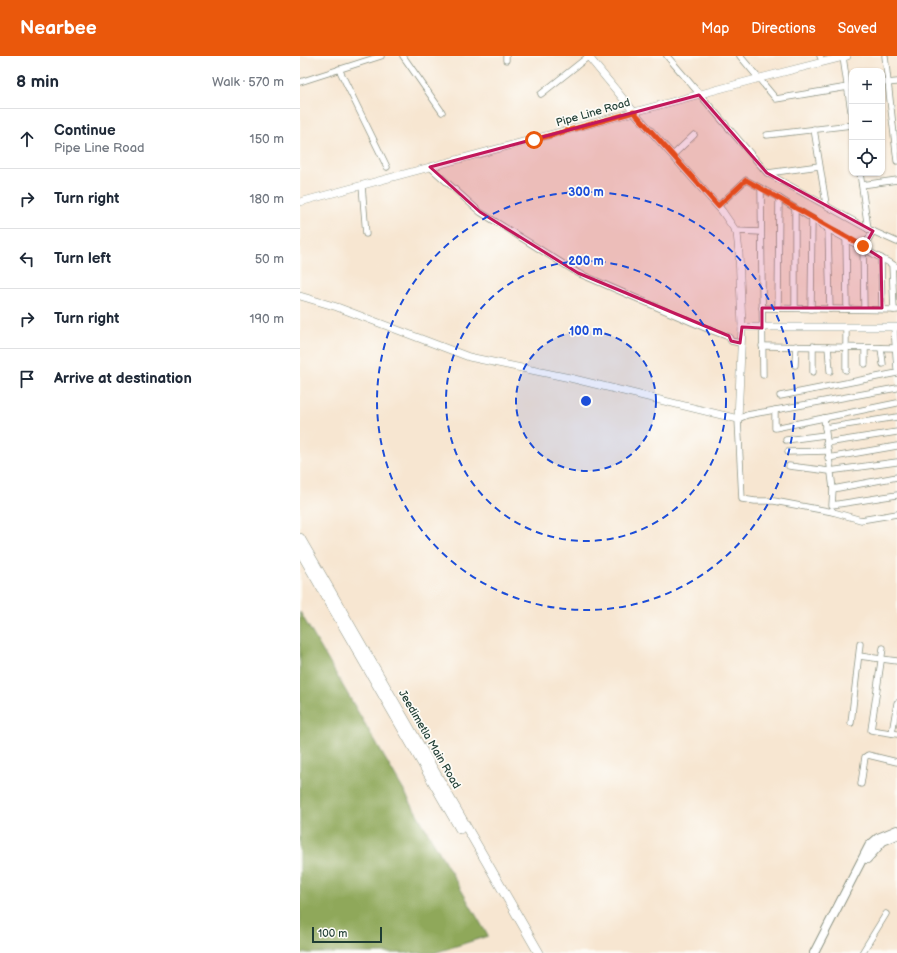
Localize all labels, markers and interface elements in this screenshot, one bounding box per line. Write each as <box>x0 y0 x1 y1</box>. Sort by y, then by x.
text: Nearbee <box>20 17 97 40</box>
text: Map <box>701 20 729 37</box>
text: Directions <box>751 20 816 37</box>
text: Saved <box>838 20 877 37</box>
map controls <box>849 68 885 176</box>
button: + <box>849 68 885 104</box>
text: 8 min <box>16 72 59 92</box>
text: Walk · 570 m <box>212 74 284 90</box>
street label: Pipe Line Road <box>555 96 632 129</box>
button: − <box>849 104 885 140</box>
text: Continue <box>54 121 116 140</box>
icon: ahead <box>16 128 38 150</box>
text: 150 m <box>250 131 284 147</box>
route start <box>525 131 543 149</box>
text: Pipe Line Road <box>54 140 144 156</box>
button: locate <box>849 140 885 176</box>
text: 300 m <box>568 185 604 200</box>
icon: right <box>16 188 38 210</box>
text: Turn right <box>54 189 119 208</box>
text: 180 m <box>249 191 284 207</box>
route end <box>854 237 872 255</box>
icon: left <box>16 248 38 270</box>
text: Turn left <box>54 249 111 268</box>
text: 50 m <box>255 251 284 267</box>
text: 200 m <box>568 254 604 269</box>
icon: right <box>16 308 38 330</box>
text: Turn right <box>54 309 119 328</box>
text: 190 m <box>250 311 284 327</box>
text: 100 m <box>569 324 603 339</box>
icon: arrive <box>16 368 38 390</box>
text: Arrive at destination <box>54 369 192 388</box>
centre of rings <box>579 394 593 408</box>
street label: Jeedimetla Main Road <box>396 687 463 791</box>
scale bar <box>312 925 382 944</box>
text: 100 m <box>318 927 347 940</box>

